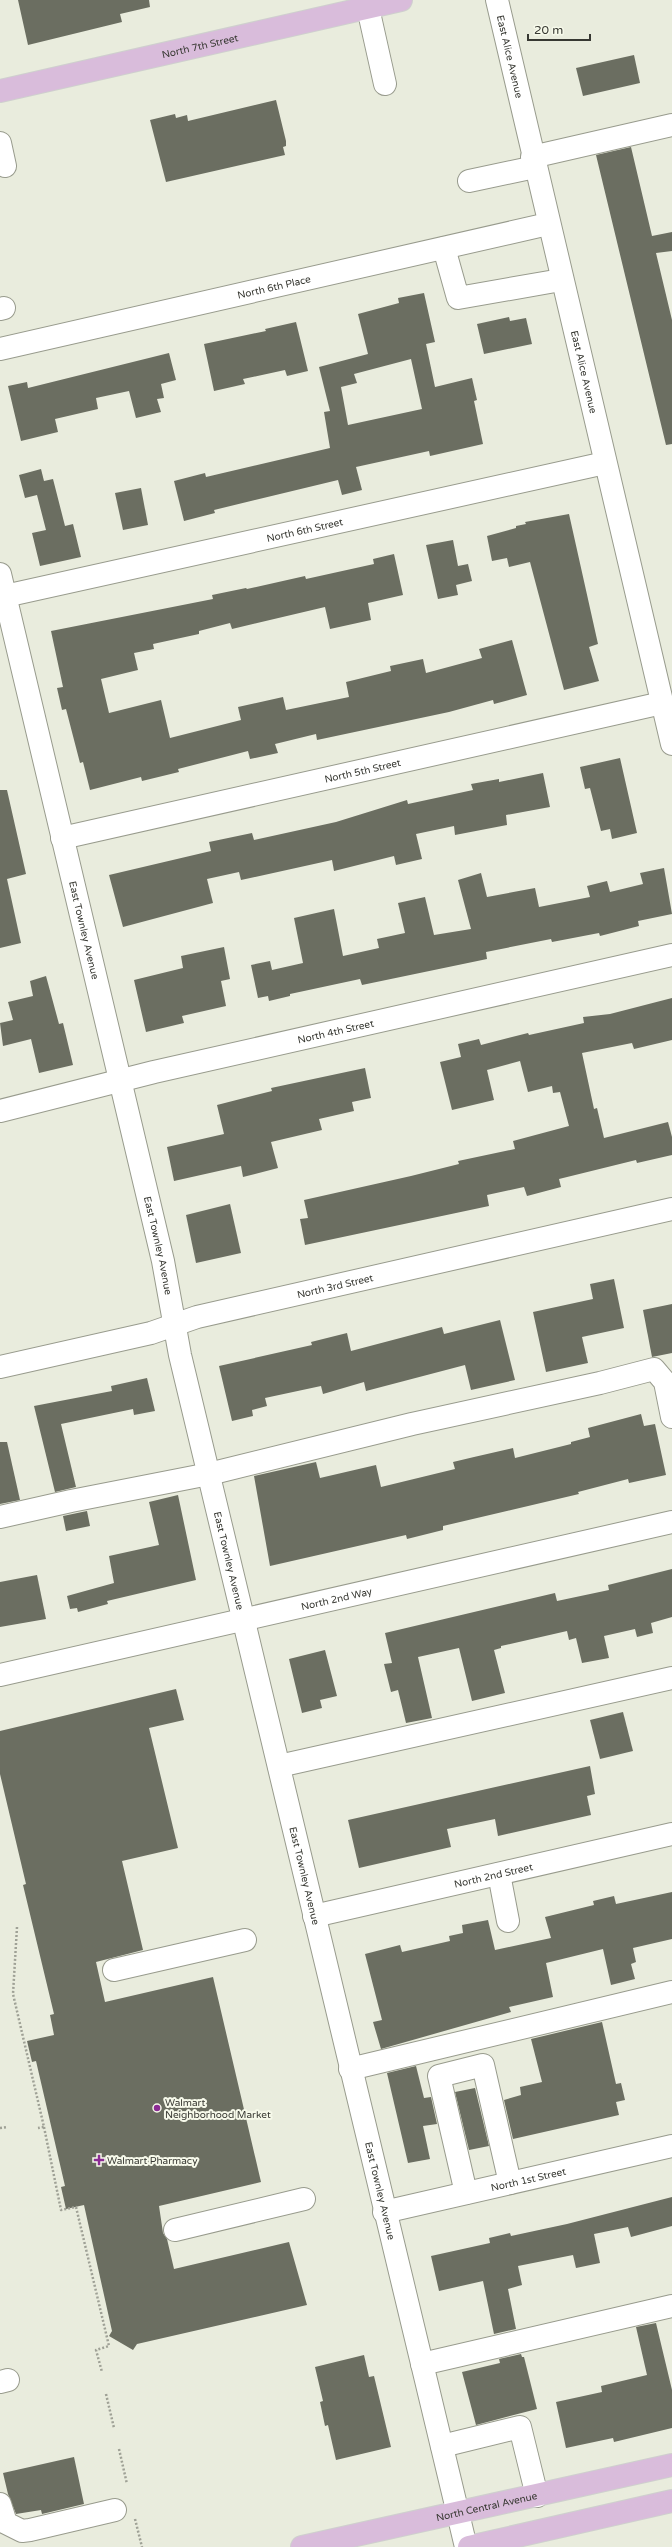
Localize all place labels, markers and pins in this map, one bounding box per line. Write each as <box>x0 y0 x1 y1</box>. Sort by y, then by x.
place label: Walmart Neighborhood Market <box>165 2097 271 2121</box>
marker: Walmart Neighborhood Market <box>152 2103 162 2113</box>
marker: Walmart Pharmacy <box>94 2155 104 2165</box>
place label: Walmart Pharmacy <box>107 2155 198 2167</box>

